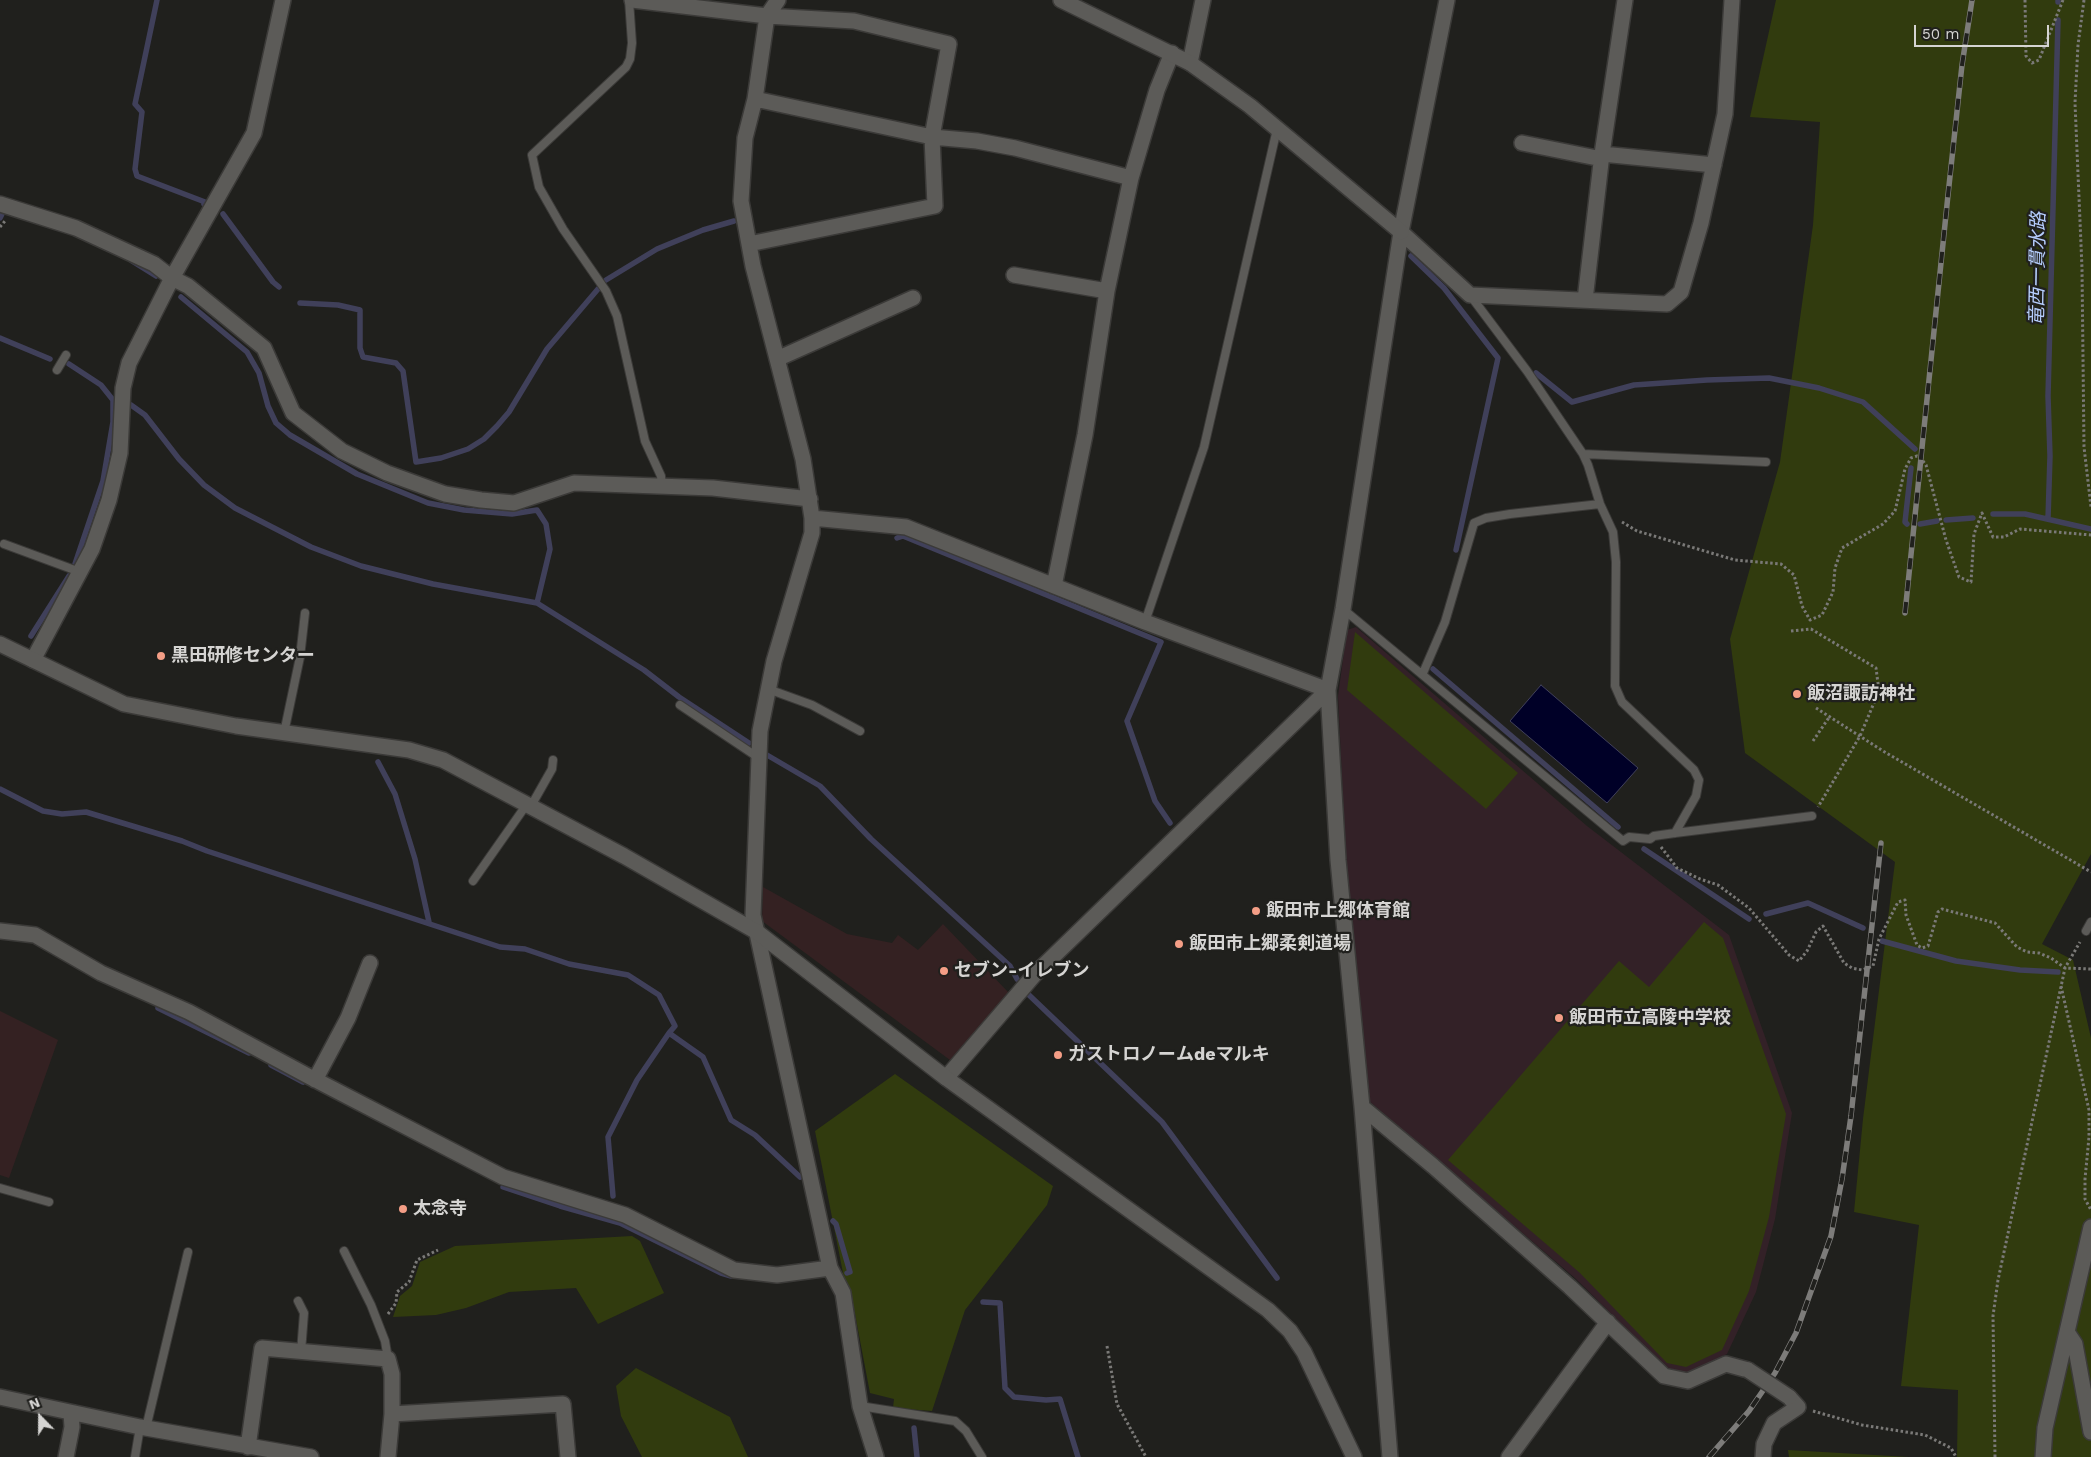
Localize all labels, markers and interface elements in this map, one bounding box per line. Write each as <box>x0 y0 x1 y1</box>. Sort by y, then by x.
scale bar <box>1916 15 2051 47</box>
text: 50 m <box>1922 25 1959 43</box>
water label: 竜西一貫水路 <box>2026 212 2050 326</box>
place label: 黒田研修センター <box>171 645 315 667</box>
marker: 黒田研修センター <box>155 650 167 662</box>
place label: 飯沼諏訪神社 <box>1807 683 1915 705</box>
marker: 飯沼諏訪神社 <box>1791 688 1803 700</box>
place label: 飯田市上郷体育館 <box>1266 900 1410 922</box>
marker: 飯田市上郷体育館 <box>1250 905 1262 917</box>
place label: 飯田市上郷柔剣道場 <box>1189 933 1351 955</box>
marker: 飯田市上郷柔剣道場 <box>1173 938 1185 950</box>
place label: セブン-イレブン <box>954 960 1090 982</box>
marker: セブン-イレブン <box>938 965 950 977</box>
place label: 飯田市立高陵中学校 <box>1569 1007 1731 1029</box>
marker: 飯田市立高陵中学校 <box>1553 1012 1565 1024</box>
place label: ガストロノームdeマルキ <box>1068 1044 1270 1066</box>
marker: ガストロノームdeマルキ <box>1052 1049 1064 1061</box>
place label: 太念寺 <box>413 1198 467 1220</box>
marker: 太念寺 <box>397 1203 409 1215</box>
north arrow <box>15 1392 65 1442</box>
text: N <box>27 1394 42 1412</box>

